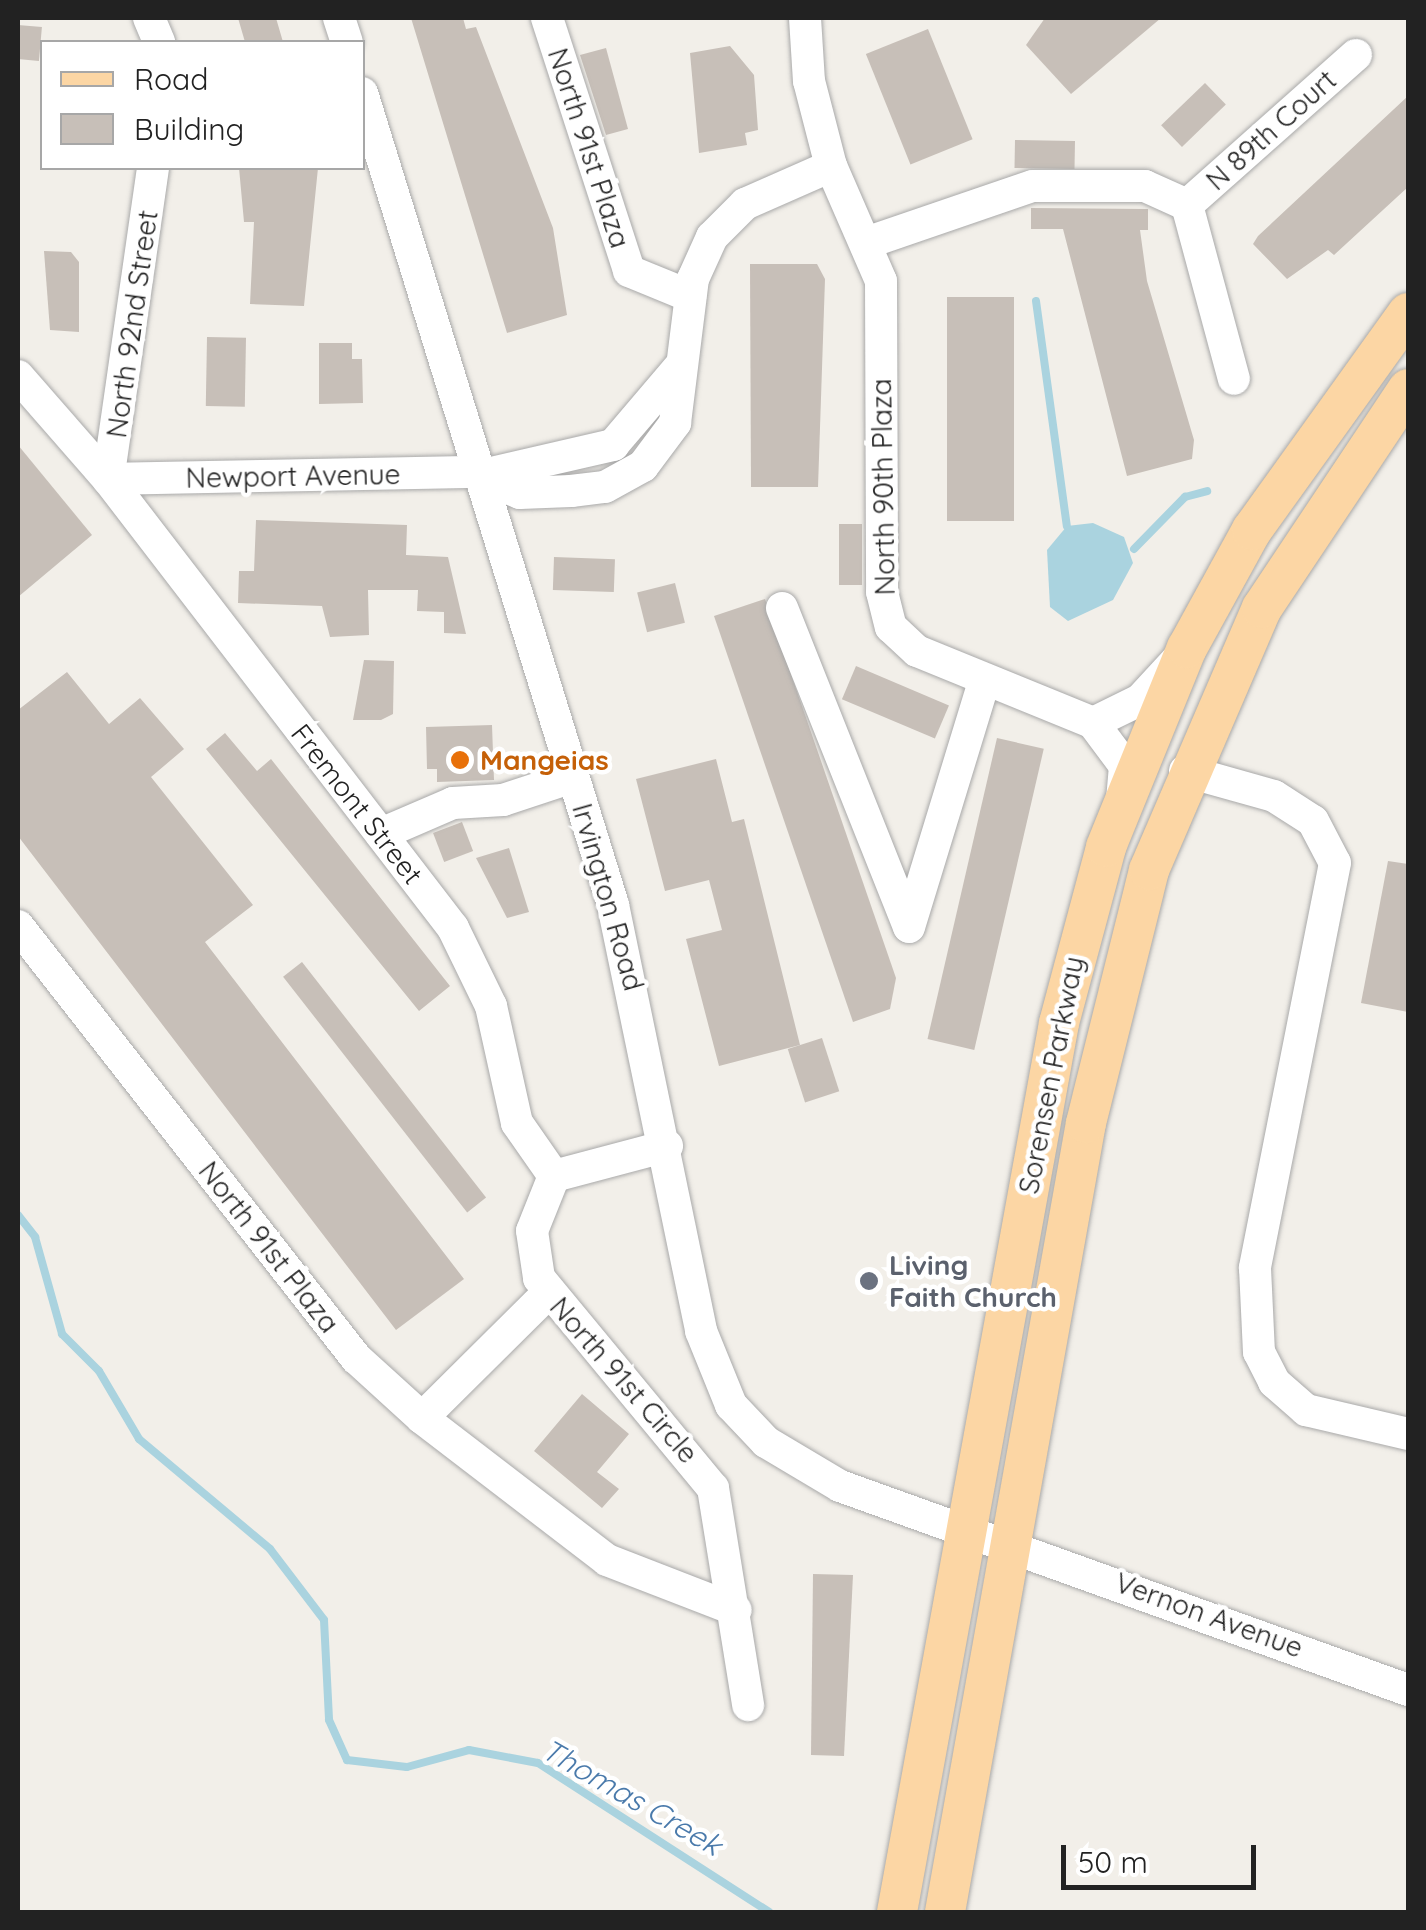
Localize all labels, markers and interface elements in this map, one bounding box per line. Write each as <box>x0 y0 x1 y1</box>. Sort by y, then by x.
legend <box>40 40 365 170</box>
street label: North 91st Plaza <box>541 44 637 252</box>
text: Road <box>134 60 208 98</box>
street label: N 89th Court <box>1199 63 1343 197</box>
text: Building <box>134 110 244 148</box>
street label: North 92nd Street <box>99 208 165 440</box>
street label: North 90th Plaza <box>864 378 902 596</box>
street label: Newport Avenue <box>185 457 401 495</box>
street label: Fremont Street <box>284 717 430 891</box>
place label: Mangeias <box>480 743 609 777</box>
marker: Mangeias <box>449 749 471 771</box>
street label: Irvington Road <box>565 800 651 994</box>
street label: Sorensen Parkway <box>1012 954 1090 1196</box>
street label: North 91st Plaza <box>192 1155 346 1339</box>
place label: Living Faith Church <box>889 1248 1057 1314</box>
marker: Living Faith Church <box>858 1270 880 1292</box>
street label: North 91st Circle <box>543 1290 705 1470</box>
street label: Vernon Avenue <box>1111 1565 1307 1665</box>
water label: Thomas Creek <box>536 1731 728 1863</box>
scale bar <box>1066 1825 1261 1887</box>
text: 50 m <box>1078 1843 1148 1881</box>

